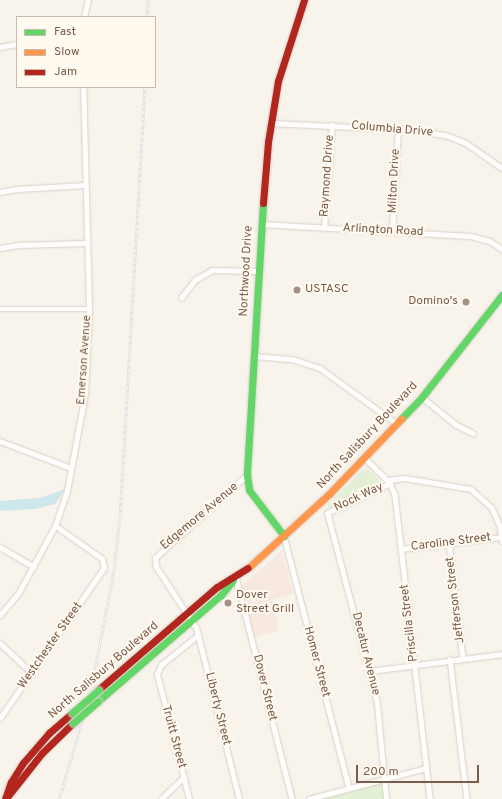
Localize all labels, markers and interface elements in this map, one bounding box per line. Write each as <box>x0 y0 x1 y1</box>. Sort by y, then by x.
legend <box>16 16 156 88</box>
text: Fast <box>54 24 76 40</box>
text: Slow <box>54 44 80 60</box>
text: Jam <box>54 64 77 80</box>
street label: Columbia Drive <box>351 119 433 141</box>
street label: Raymond Drive <box>318 134 338 218</box>
street label: Milton Drive <box>386 148 404 214</box>
street label: Arlington Road <box>342 222 424 240</box>
street label: Northwood Drive <box>237 225 257 317</box>
place label: USTASC <box>305 283 349 297</box>
marker: USTASC <box>292 285 302 295</box>
place label: Domino's <box>408 295 458 309</box>
marker: Domino's <box>461 297 471 307</box>
street label: Emerson Avenue <box>75 314 95 406</box>
street label: North Salisbury Boulevard <box>315 380 421 492</box>
street label: Edgemore Avenue <box>158 480 242 554</box>
street label: Nock Way <box>332 480 386 516</box>
street label: Caroline Street <box>410 531 492 555</box>
street label: Jefferson Street <box>444 556 468 644</box>
street label: Priscilla Street <box>398 583 422 663</box>
place label: Dover Street Grill <box>236 589 294 617</box>
marker: Dover Street Grill <box>223 598 233 608</box>
street label: Westchester Street <box>16 600 86 692</box>
street label: Decatur Avenue <box>348 611 382 697</box>
street label: North Salisbury Boulevard <box>46 619 162 723</box>
street label: Homer Street <box>300 625 332 699</box>
street label: Dover Street <box>249 653 279 723</box>
street label: Liberty Street <box>201 671 233 747</box>
street label: Truitt Street <box>158 704 188 770</box>
scale bar <box>358 757 481 783</box>
text: 200 m <box>363 764 399 780</box>

